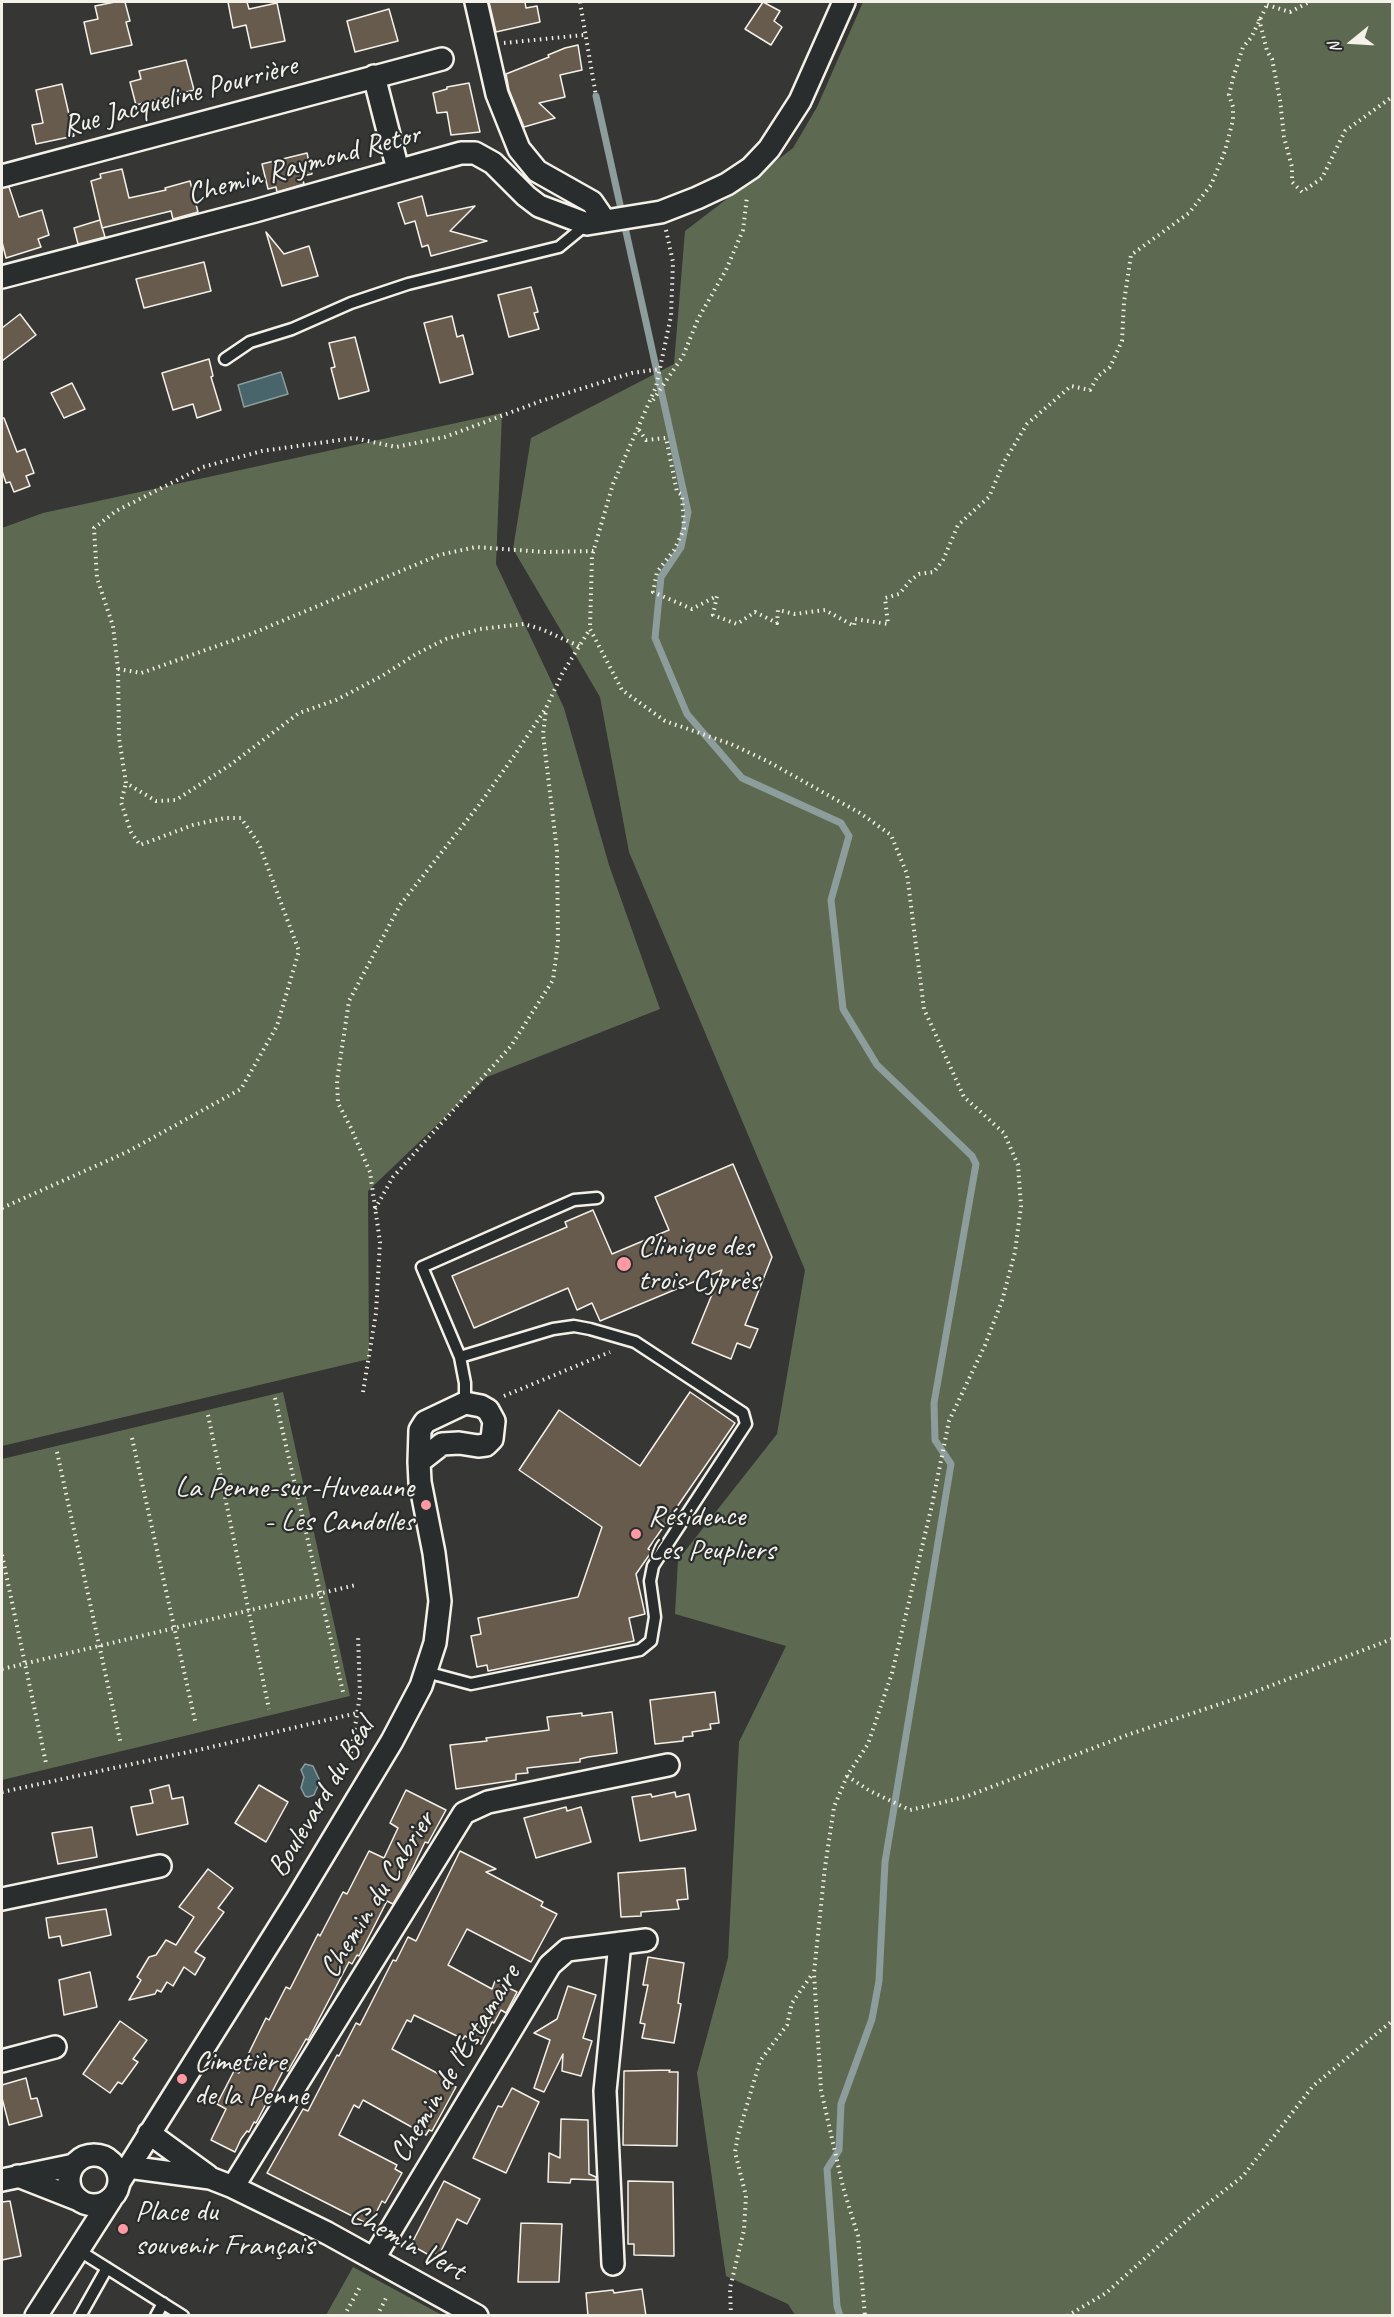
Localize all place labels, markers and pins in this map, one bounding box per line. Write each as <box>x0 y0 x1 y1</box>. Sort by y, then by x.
place label: Clinique des trois Cyprès <box>638 1229 759 1300</box>
marker: Clinique des trois Cyprès <box>615 1255 633 1273</box>
place label: La Penne-sur-Huveaune - Les Candolles <box>175 1470 414 1540</box>
marker: La Penne-sur-Huveaune - Les Candolles <box>419 1498 433 1512</box>
place label: Résidence Les Peupliers <box>648 1499 775 1570</box>
marker: Résidence Les Peupliers <box>629 1527 643 1541</box>
place label: Cimetière de la Penne <box>194 2044 308 2114</box>
marker: Cimetière de la Penne <box>175 2072 189 2086</box>
place label: Place du souvenir Français <box>135 2194 314 2264</box>
marker: Place du souvenir Français <box>116 2222 130 2236</box>

